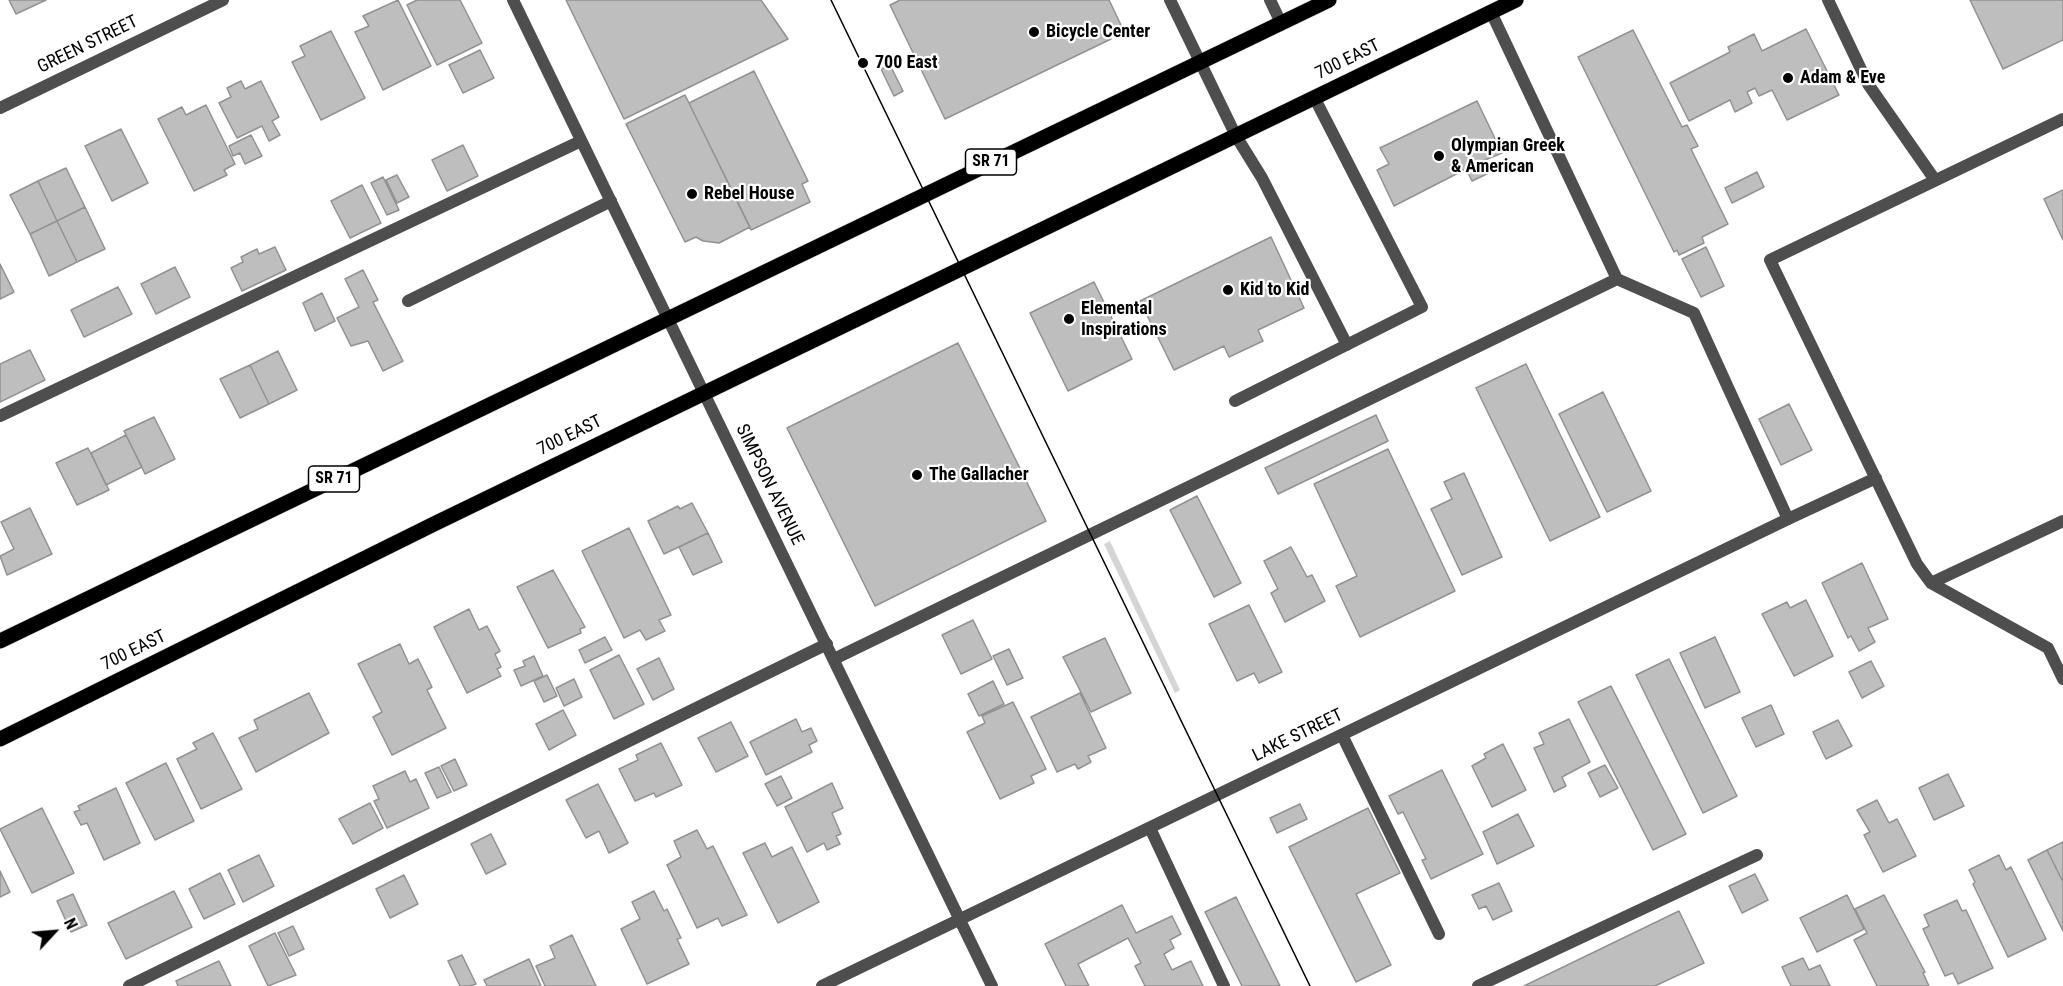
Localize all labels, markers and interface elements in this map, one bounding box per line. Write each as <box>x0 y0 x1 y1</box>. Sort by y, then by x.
street label: GREEN STREET <box>34 11 142 79</box>
place label: Bicycle Center <box>1046 21 1150 43</box>
marker: Bicycle Center <box>1027 25 1041 39</box>
street label: 700 EAST <box>1312 35 1384 85</box>
place label: 700 East <box>875 52 937 74</box>
marker: 700 East <box>856 56 870 70</box>
place label: Adam & Eve <box>1800 67 1885 89</box>
marker: Adam & Eve <box>1781 71 1795 85</box>
place label: Olympian Greek & American <box>1451 135 1565 178</box>
road number: SR 71 <box>966 149 1016 175</box>
marker: Olympian Greek & American <box>1432 149 1446 163</box>
place label: Rebel House <box>704 183 794 205</box>
marker: Rebel House <box>685 187 699 201</box>
place label: Kid to Kid <box>1240 279 1309 301</box>
marker: Kid to Kid <box>1221 283 1235 297</box>
place label: Elemental Inspirations <box>1081 298 1167 340</box>
marker: Elemental Inspirations <box>1062 312 1076 326</box>
street label: 700 EAST <box>534 411 606 461</box>
street label: SIMPSON AVENUE <box>730 421 808 549</box>
place label: The Gallacher <box>929 464 1029 486</box>
road number: SR 71 <box>308 466 360 492</box>
marker: The Gallacher <box>910 468 924 482</box>
street label: 700 EAST <box>98 626 170 676</box>
street label: LAKE STREET <box>1249 705 1347 767</box>
north arrow <box>24 902 84 962</box>
text: N <box>60 915 81 932</box>

